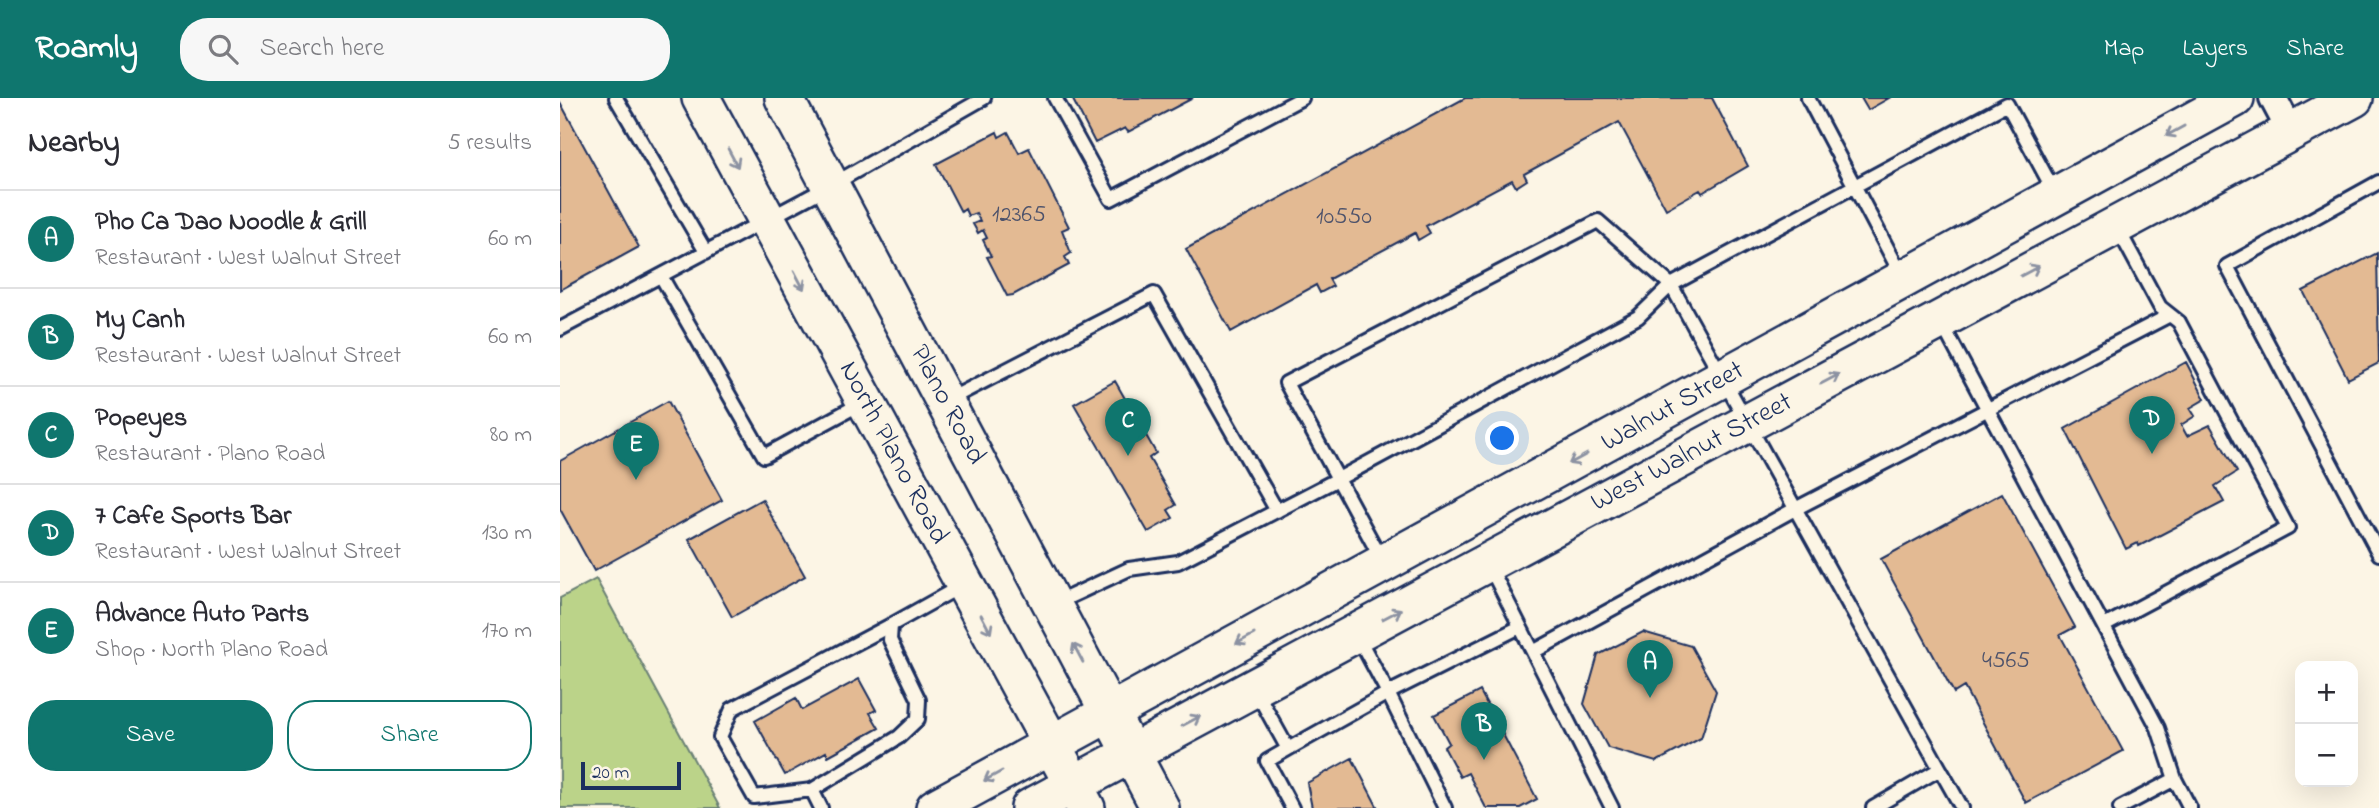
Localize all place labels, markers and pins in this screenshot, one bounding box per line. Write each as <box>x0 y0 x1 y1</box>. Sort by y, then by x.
pin: D <box>2129 396 2175 454</box>
pin: C <box>1105 398 1151 456</box>
pin: E <box>613 422 659 480</box>
pin: A <box>1627 640 1673 698</box>
pin: B <box>1461 702 1507 760</box>

